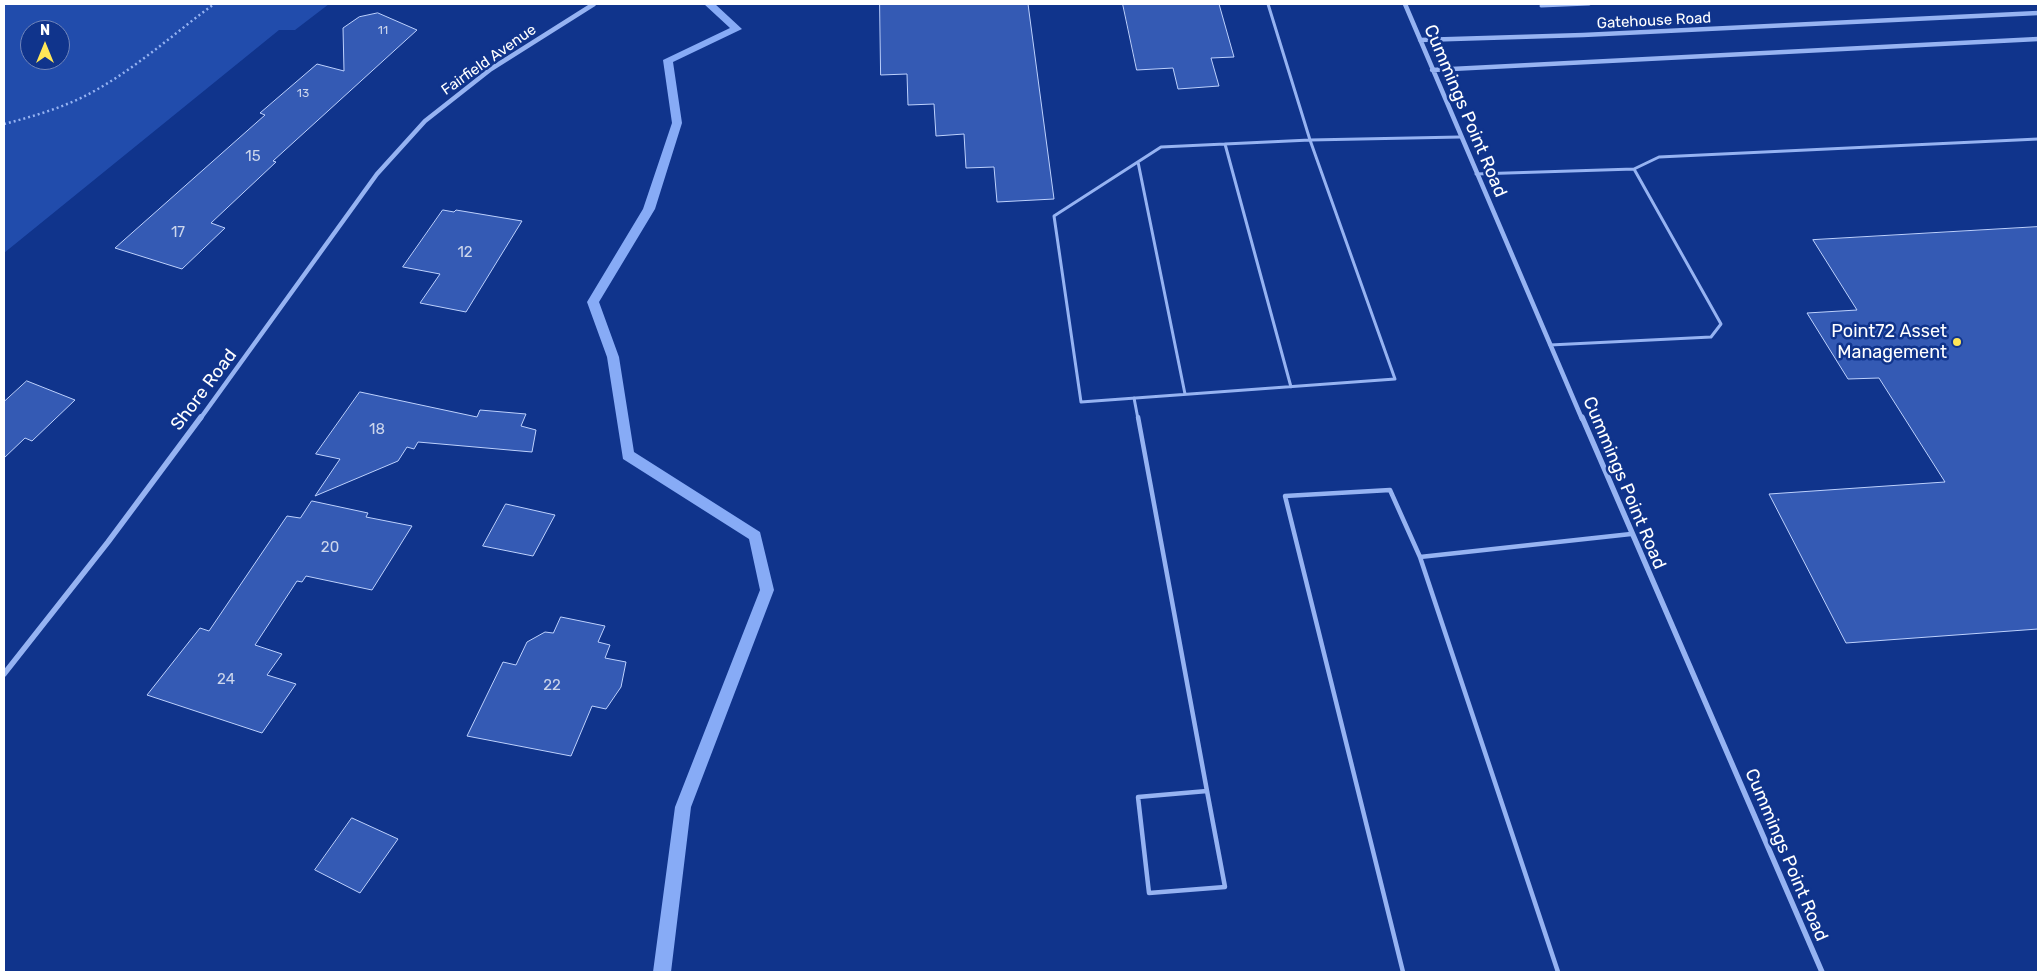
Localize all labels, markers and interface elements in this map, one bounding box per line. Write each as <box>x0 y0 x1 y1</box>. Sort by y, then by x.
street label: Gatehouse Road <box>1596 9 1712 33</box>
north arrow <box>20 20 70 70</box>
street label: Fairfield Avenue <box>438 21 540 99</box>
street label: Cummings Point Road <box>1419 21 1511 201</box>
text: N <box>40 22 50 39</box>
house number: 11 <box>378 24 388 38</box>
house number: 13 <box>297 87 309 101</box>
house number: 15 <box>245 148 261 166</box>
house number: 17 <box>171 224 185 242</box>
house number: 12 <box>457 244 473 262</box>
place label: Point72 Asset Management <box>1831 321 1947 364</box>
marker: Point72 Asset Management <box>1951 336 1963 348</box>
street label: Shore Road <box>166 345 242 435</box>
street label: Cummings Point Road <box>1578 393 1670 573</box>
house number: 18 <box>369 421 385 439</box>
house number: 20 <box>321 539 339 557</box>
house number: 24 <box>217 671 235 689</box>
house number: 22 <box>543 677 561 695</box>
street label: Cummings Point Road <box>1740 765 1832 945</box>

